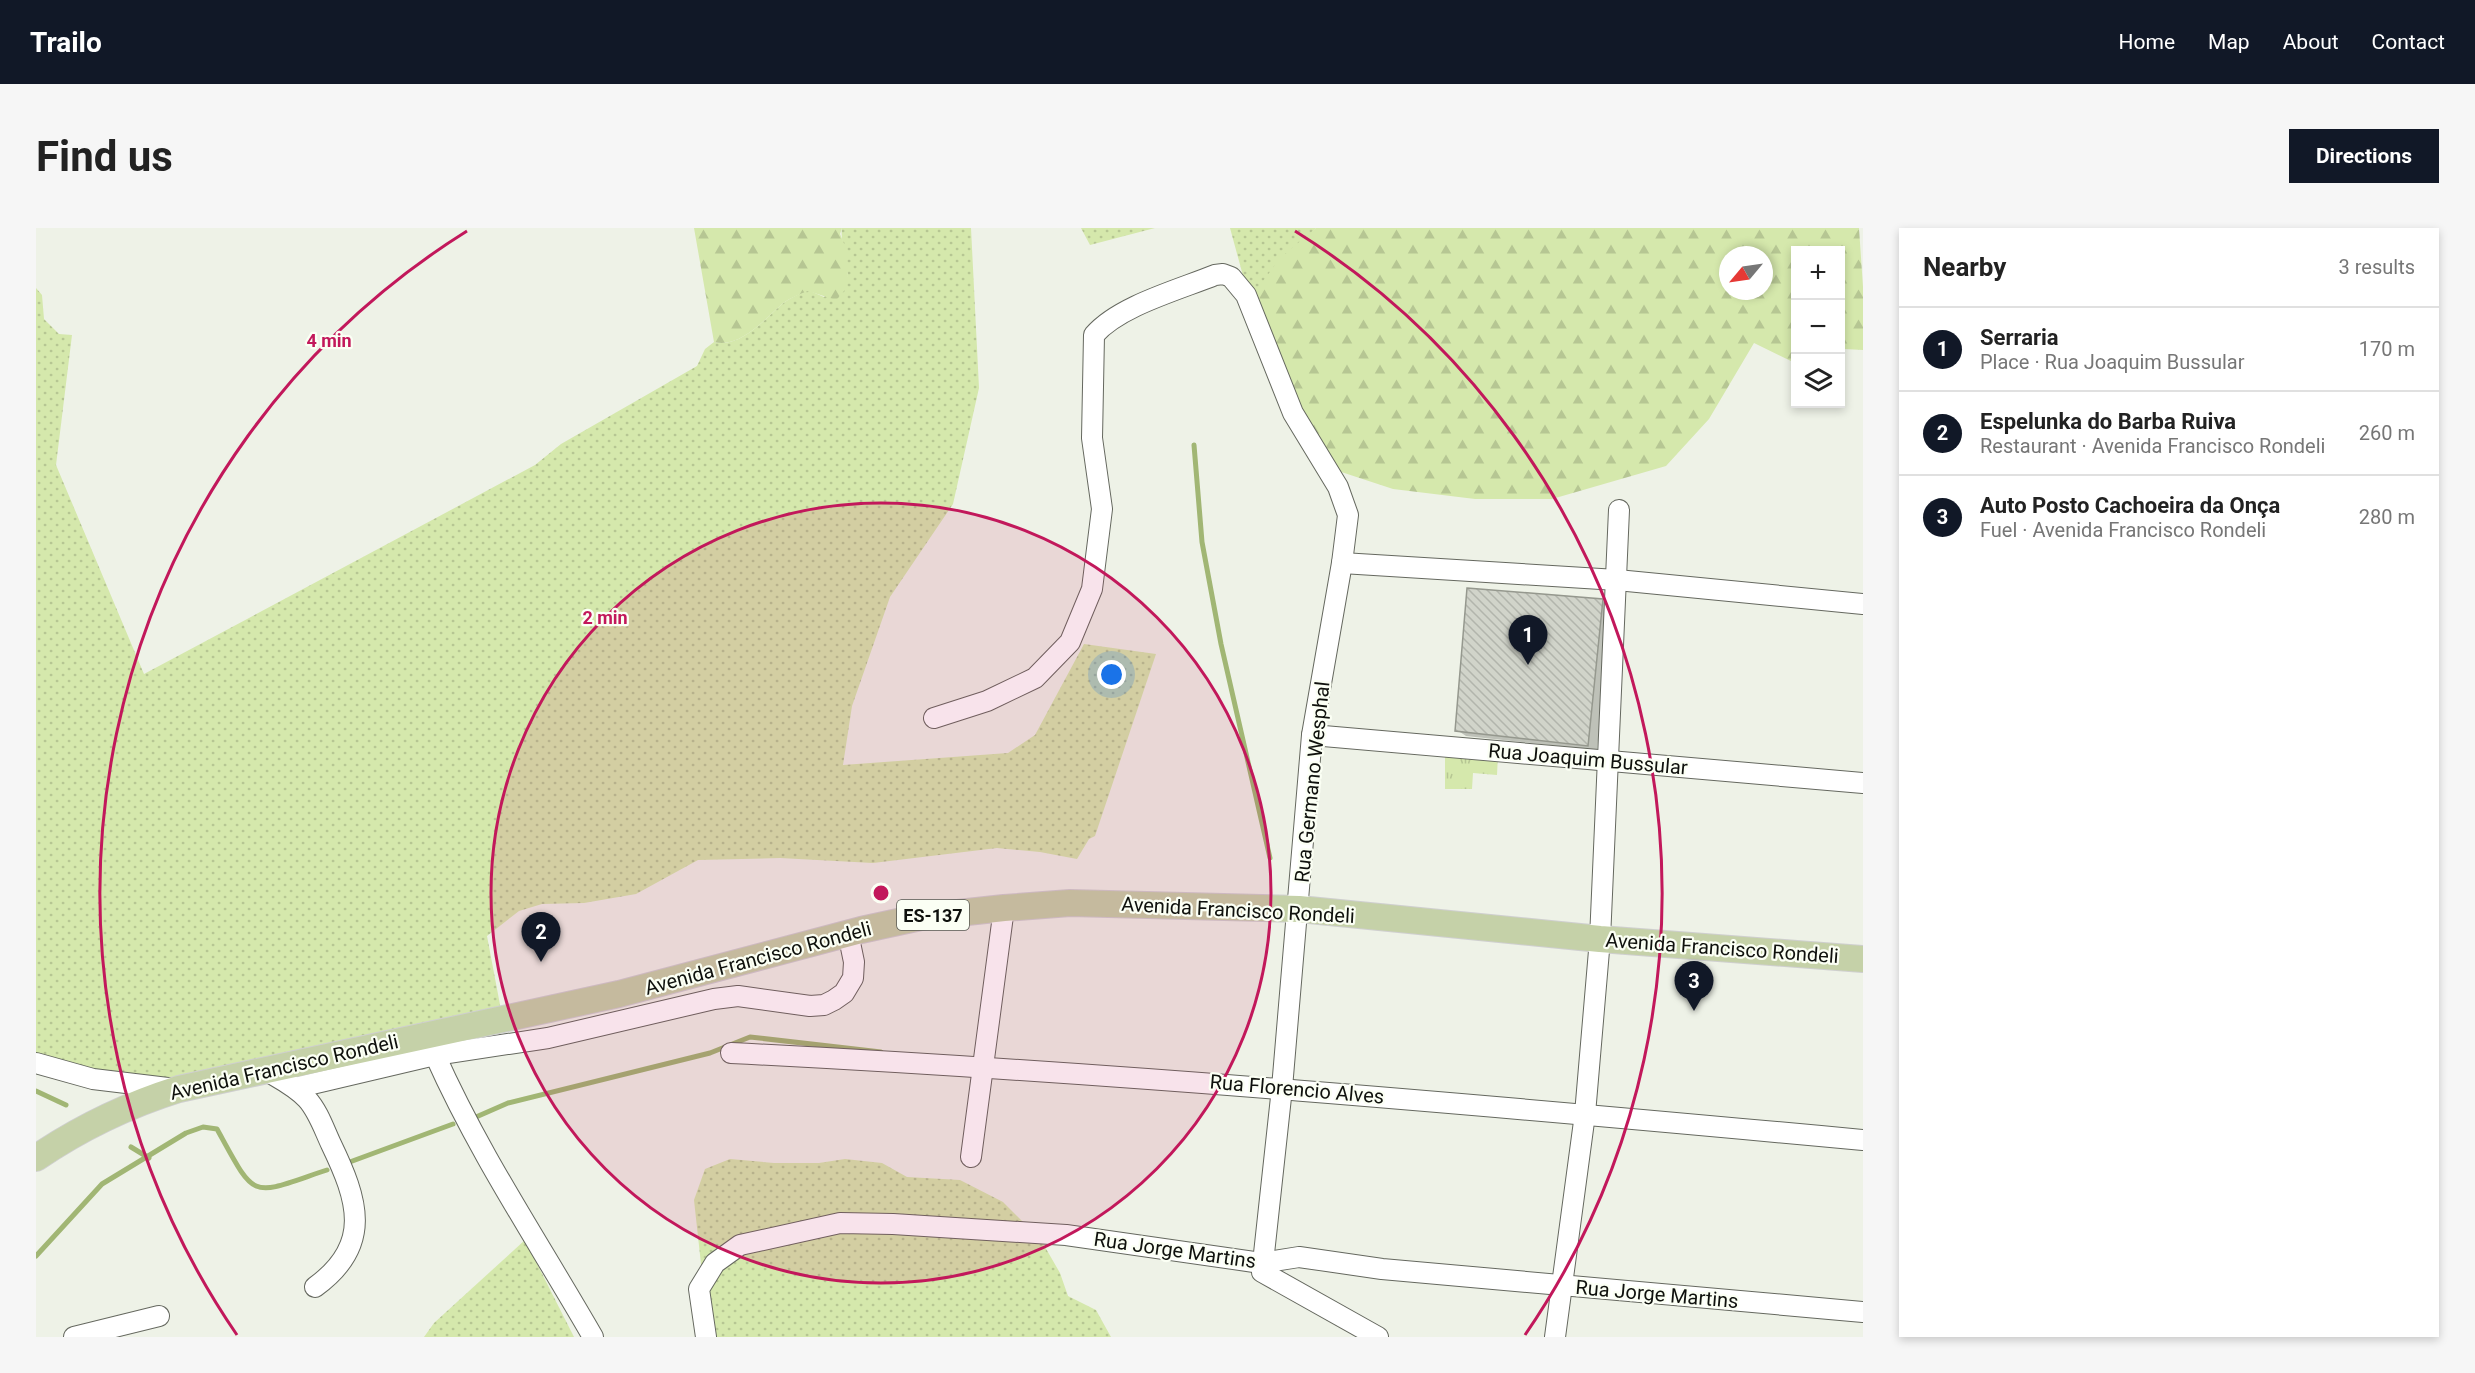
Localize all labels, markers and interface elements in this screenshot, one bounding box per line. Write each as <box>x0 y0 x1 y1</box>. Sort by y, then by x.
text: Trailo <box>30 26 102 59</box>
text: Home <box>2119 30 2175 54</box>
text: Map <box>2208 30 2250 54</box>
text: About <box>2283 30 2339 54</box>
text: Contact <box>2372 30 2445 54</box>
button: Directions <box>2289 129 2439 183</box>
text: Find us <box>36 132 173 181</box>
north arrow <box>1719 246 1773 300</box>
map controls <box>1791 246 1845 408</box>
button: + <box>1791 246 1845 300</box>
text: Nearby <box>1923 252 2006 282</box>
text: 3 results <box>2339 255 2415 279</box>
button: − <box>1791 300 1845 354</box>
text: Serraria <box>1980 325 2059 350</box>
text: 4 min <box>306 330 352 351</box>
text: 1 <box>1937 337 1948 361</box>
text: 170 m <box>2359 337 2415 361</box>
text: Place · Rua Joaquim Bussular <box>1980 350 2245 374</box>
button: layers <box>1791 354 1845 408</box>
text: Espelunka do Barba Ruiva <box>1980 409 2236 434</box>
text: 2 <box>1937 421 1948 445</box>
text: 260 m <box>2359 421 2415 445</box>
text: Restaurant · Avenida Francisco Rondeli <box>1980 434 2325 458</box>
text: Auto Posto Cachoeira da Onça <box>1980 493 2280 518</box>
text: 3 <box>1937 505 1948 529</box>
text: 280 m <box>2359 505 2415 529</box>
text: Fuel · Avenida Francisco Rondeli <box>1980 518 2266 542</box>
text: 2 min <box>582 607 628 628</box>
pin: 1 <box>1508 616 1548 665</box>
your location <box>1097 660 1126 689</box>
street label: Rua Germano Wesphal <box>1289 680 1335 884</box>
street label: Rua Joaquim Bussular <box>1487 738 1689 780</box>
centre of rings <box>871 883 891 903</box>
street label: Avenida Francisco Rondeli <box>1121 892 1355 928</box>
road number: ES-137 <box>897 900 969 930</box>
pin: 2 <box>522 912 560 962</box>
street label: Avenida Francisco Rondeli <box>642 916 874 1000</box>
street label: Avenida Francisco Rondeli <box>1605 928 1839 968</box>
pin: 3 <box>1674 962 1714 1011</box>
street label: Avenida Francisco Rondeli <box>167 1029 401 1105</box>
street label: Rua Florencio Alves <box>1209 1069 1385 1109</box>
street label: Rua Jorge Martins <box>1092 1227 1258 1273</box>
street label: Rua Jorge Martins <box>1575 1275 1739 1313</box>

